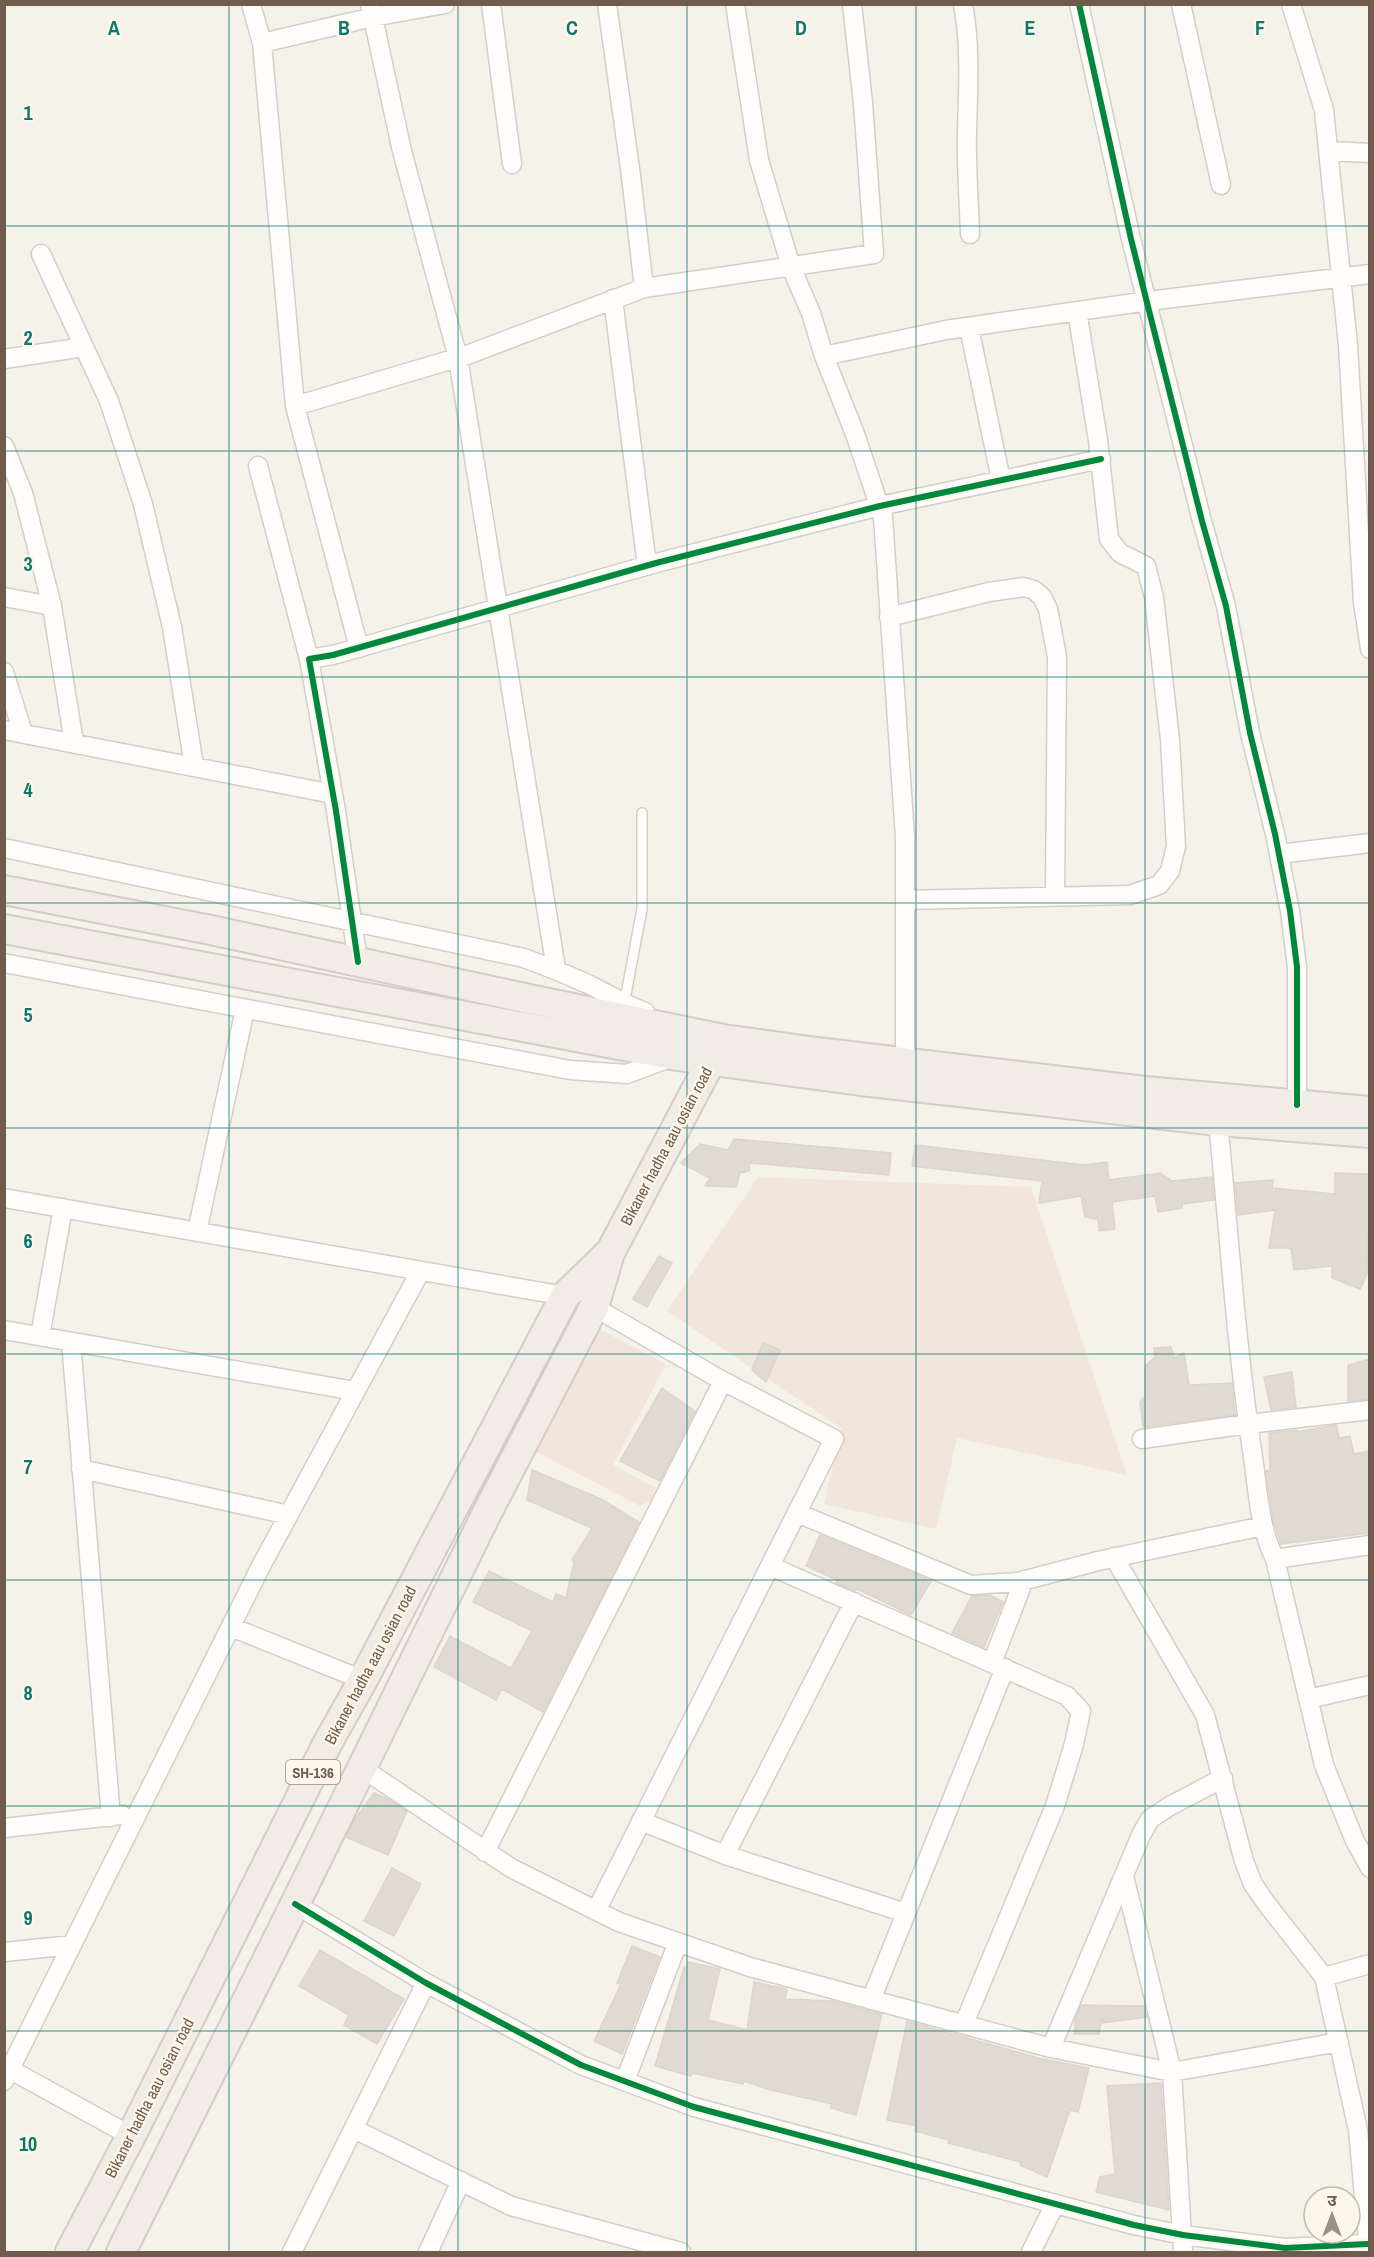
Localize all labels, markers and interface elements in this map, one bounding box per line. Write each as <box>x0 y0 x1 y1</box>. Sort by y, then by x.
text: A <box>108 14 120 41</box>
text: B <box>338 14 350 41</box>
text: C <box>566 14 578 41</box>
text: D <box>795 14 807 41</box>
text: E <box>1025 14 1036 41</box>
text: F <box>1255 14 1265 41</box>
text: 1 <box>23 99 33 126</box>
text: 2 <box>23 324 33 351</box>
text: 3 <box>23 550 33 577</box>
text: 4 <box>23 776 33 803</box>
text: 5 <box>23 1001 33 1028</box>
street label: Bikaner hadha aau osian road <box>615 1063 717 1229</box>
text: 6 <box>23 1227 33 1254</box>
text: 7 <box>23 1453 33 1480</box>
street label: Bikaner hadha aau osian road <box>319 1582 421 1748</box>
text: 8 <box>23 1679 33 1706</box>
road number: SH-136 <box>286 1760 340 1784</box>
text: 9 <box>23 1904 33 1931</box>
street label: Bikaner hadha aau osian road <box>99 2014 199 2182</box>
text: 10 <box>19 2130 37 2157</box>
north arrow <box>1302 2185 1362 2245</box>
text: उ <box>1327 2189 1337 2211</box>

